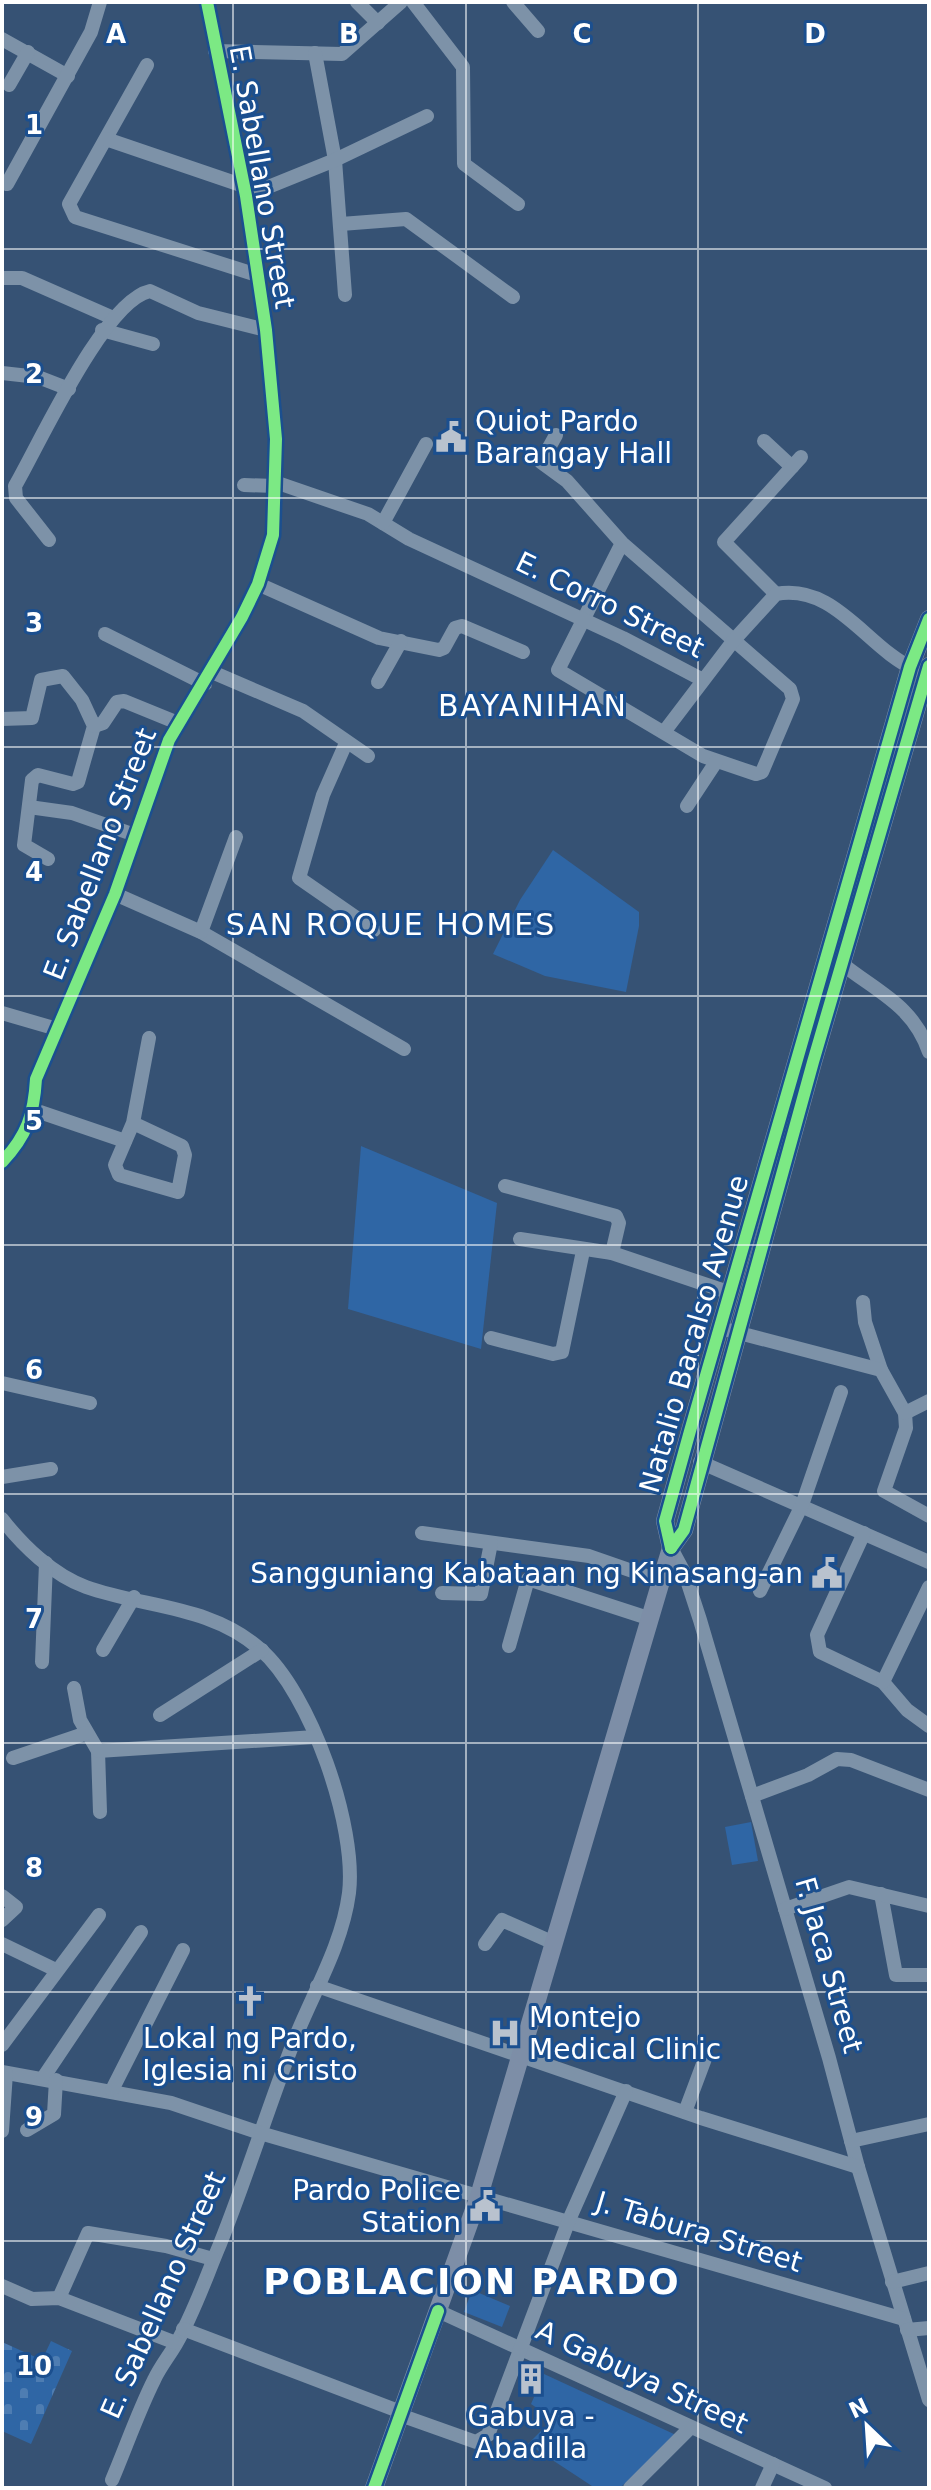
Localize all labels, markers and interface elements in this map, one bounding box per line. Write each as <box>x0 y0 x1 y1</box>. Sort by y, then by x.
text: A <box>106 19 126 49</box>
text: B <box>339 19 359 49</box>
text: C <box>572 19 592 49</box>
text: D <box>804 19 826 49</box>
street label: E. Sabellano Street <box>223 43 301 311</box>
text: 1 <box>25 110 43 140</box>
text: 2 <box>25 359 43 389</box>
place label: Quiot Pardo Barangay Hall <box>475 405 672 470</box>
public building icon: Quiot Pardo Barangay Hall <box>434 420 468 454</box>
street label: E. Corro Street <box>511 545 709 665</box>
text: 3 <box>25 608 43 638</box>
district label: BAYANIHAN <box>438 688 628 723</box>
street label: E. Sabellano Street <box>37 723 163 985</box>
text: 4 <box>25 857 43 887</box>
district label: SAN ROQUE HOMES <box>226 907 556 942</box>
text: 5 <box>25 1106 43 1136</box>
street label: Natalio Bacalso Avenue <box>633 1171 755 1497</box>
text: 6 <box>25 1355 43 1385</box>
public building icon: Sangguniang Kabataan ng Kinasang-an <box>810 1556 844 1590</box>
place label: Sangguniang Kabataan ng Kinasang-an <box>250 1557 803 1590</box>
text: 7 <box>25 1604 43 1634</box>
text: 8 <box>25 1853 43 1883</box>
street label: F. Jaca Street <box>788 1873 870 2057</box>
church icon: Lokal ng Pardo, Iglesia ni Cristo <box>233 1984 267 2018</box>
place label: Montejo Medical Clinic <box>529 2001 721 2066</box>
hospital icon: Montejo Medical Clinic <box>488 2016 522 2050</box>
place label: Lokal ng Pardo, Iglesia ni Cristo <box>142 2022 358 2087</box>
text: 9 <box>25 2102 43 2132</box>
street label: E. Sabellano Street <box>94 2166 232 2424</box>
place label: Pardo Police Station <box>292 2174 461 2239</box>
street label: J. Tabura Street <box>590 2184 806 2279</box>
public building icon: Pardo Police Station <box>468 2189 502 2223</box>
district label: POBLACION PARDO <box>263 2261 681 2302</box>
street label: A Gabuya Street <box>531 2313 753 2441</box>
text: 10 <box>16 2351 52 2381</box>
building icon: Gabuya - Abadilla <box>514 2362 548 2396</box>
north arrow <box>827 2386 907 2466</box>
text: N <box>845 2393 872 2424</box>
place label: Gabuya - Abadilla <box>467 2400 595 2465</box>

